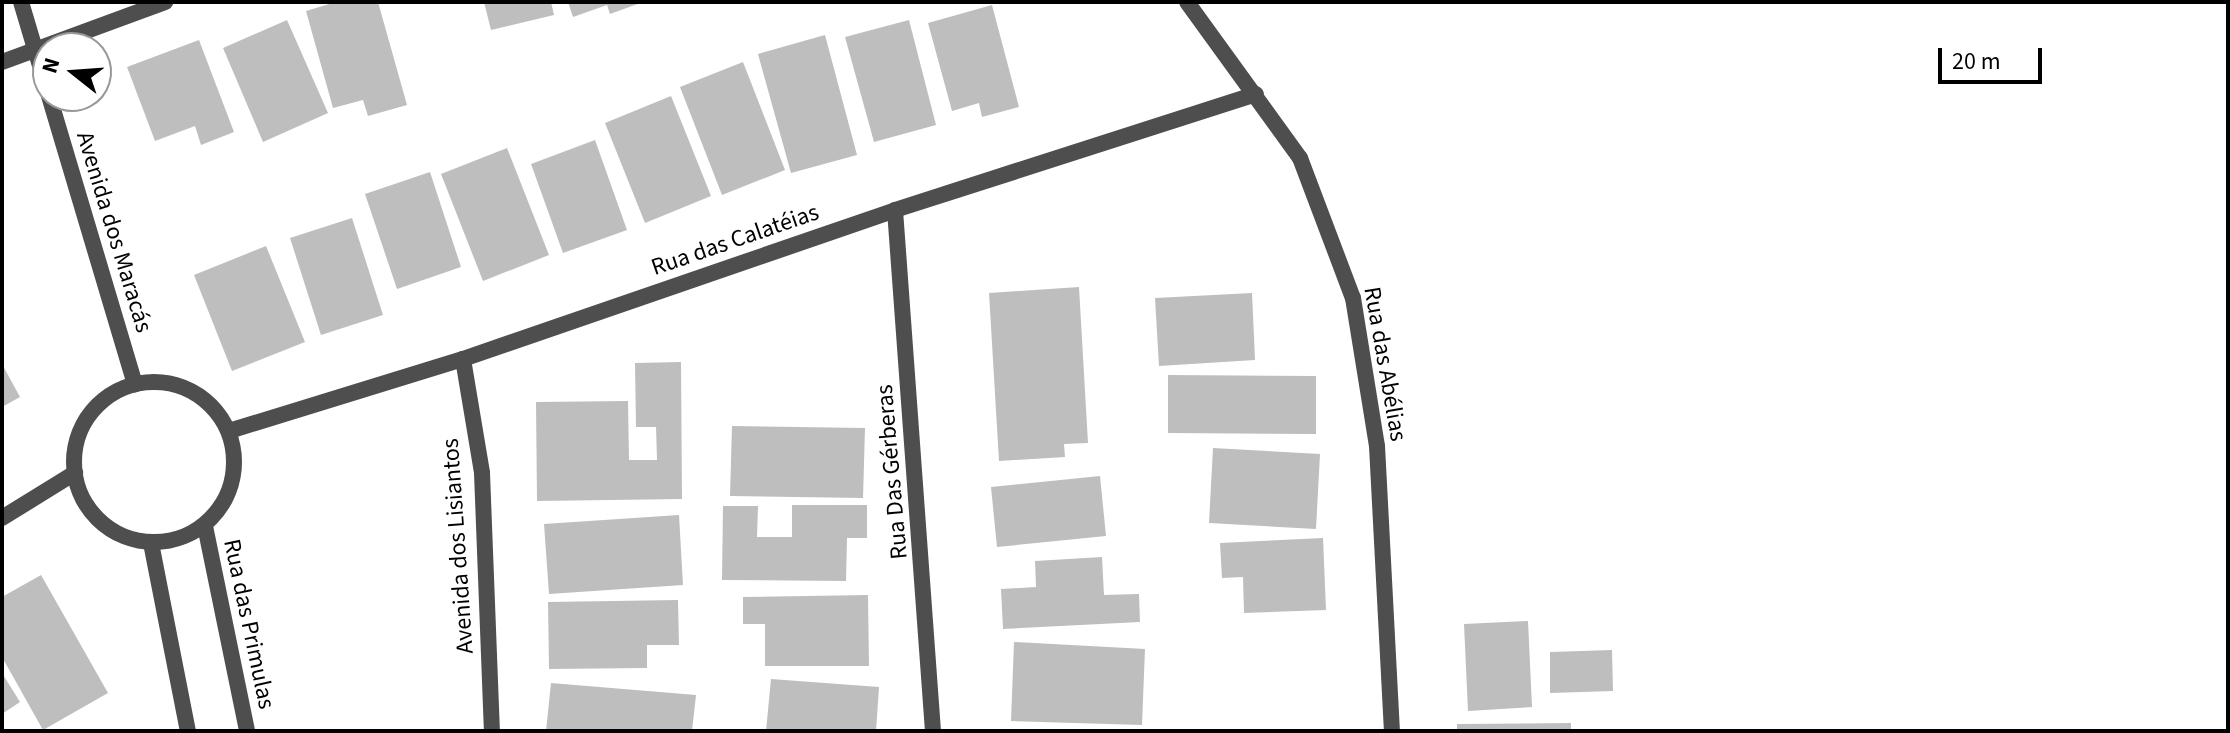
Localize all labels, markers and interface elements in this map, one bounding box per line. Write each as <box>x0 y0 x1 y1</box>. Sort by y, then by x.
north arrow <box>32 32 112 112</box>
scale bar <box>1942 32 2046 82</box>
text: 20 m <box>1952 44 2001 79</box>
text: N <box>34 54 68 77</box>
street label: Avenida dos Maracás <box>70 128 158 336</box>
street label: Rua das Calatéias <box>647 198 823 282</box>
street label: Rua das Abélias <box>1357 285 1413 443</box>
street label: Rua Das Gérberas <box>870 383 914 561</box>
street label: Avenida dos Lisiantos <box>436 437 480 655</box>
street label: Rua das Primulas <box>217 536 281 712</box>

